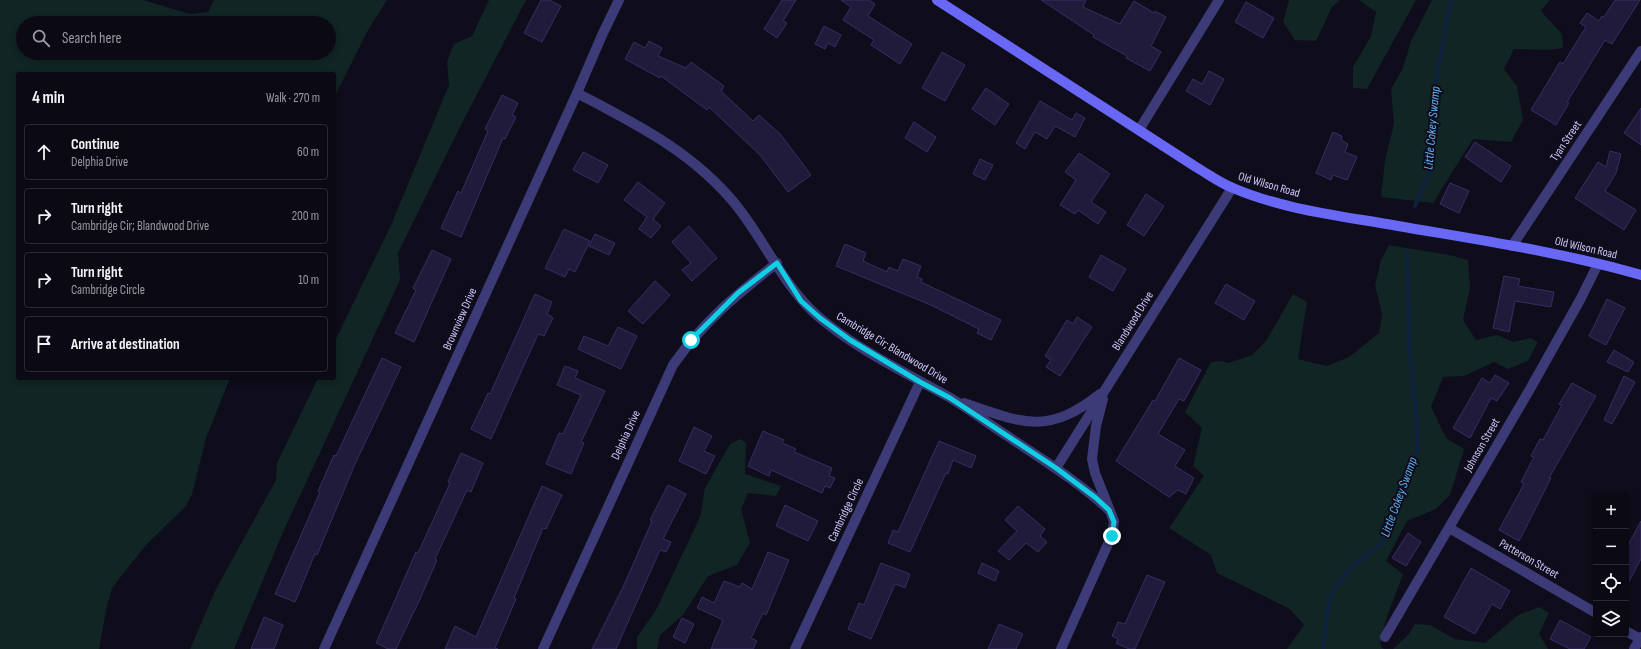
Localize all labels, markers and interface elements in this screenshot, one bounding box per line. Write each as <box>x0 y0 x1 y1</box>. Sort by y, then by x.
search box <box>16 16 336 60</box>
icon: search <box>30 27 52 49</box>
text: Search here <box>62 29 122 48</box>
water label: Little Cokey Swamp <box>1420 85 1444 170</box>
text: 4 min <box>32 88 65 108</box>
text: Walk · 270 m <box>266 90 320 106</box>
street label: Tyan Street <box>1547 118 1585 164</box>
text: Continue <box>71 135 120 154</box>
icon: ahead <box>33 141 55 163</box>
text: 60 m <box>297 144 319 160</box>
text: Delphia Drive <box>71 154 128 170</box>
street label: Old Wilson Road <box>1236 169 1302 201</box>
text: Turn right <box>71 199 123 218</box>
icon: right <box>33 205 55 227</box>
text: 200 m <box>292 208 319 224</box>
text: Cambridge Cir; Blandwood Drive <box>71 218 209 234</box>
street label: Old Wilson Road <box>1553 234 1619 262</box>
text: Turn right <box>71 263 123 282</box>
icon: right <box>33 269 55 291</box>
text: 10 m <box>298 272 319 288</box>
text: Cambridge Circle <box>71 282 145 298</box>
street label: Brownview Drive <box>440 285 480 352</box>
street label: Blandwood Drive <box>1109 289 1157 353</box>
street label: Cambridge Cir; Blandwood Drive <box>833 309 951 387</box>
route start <box>682 331 700 349</box>
icon: arrive <box>33 333 55 355</box>
text: Arrive at destination <box>71 335 180 354</box>
street label: Delphia Drive <box>608 408 644 462</box>
street label: Johnson Street <box>1460 415 1504 475</box>
water label: Little Cokey Swamp <box>1377 454 1421 539</box>
street label: Cambridge Circle <box>825 476 867 544</box>
map controls <box>1593 493 1629 637</box>
button: + <box>1593 493 1629 529</box>
route end <box>1103 527 1121 545</box>
button: − <box>1593 529 1629 565</box>
street label: Patterson Street <box>1496 536 1562 582</box>
button: locate <box>1593 565 1629 601</box>
button: layers <box>1593 601 1629 637</box>

